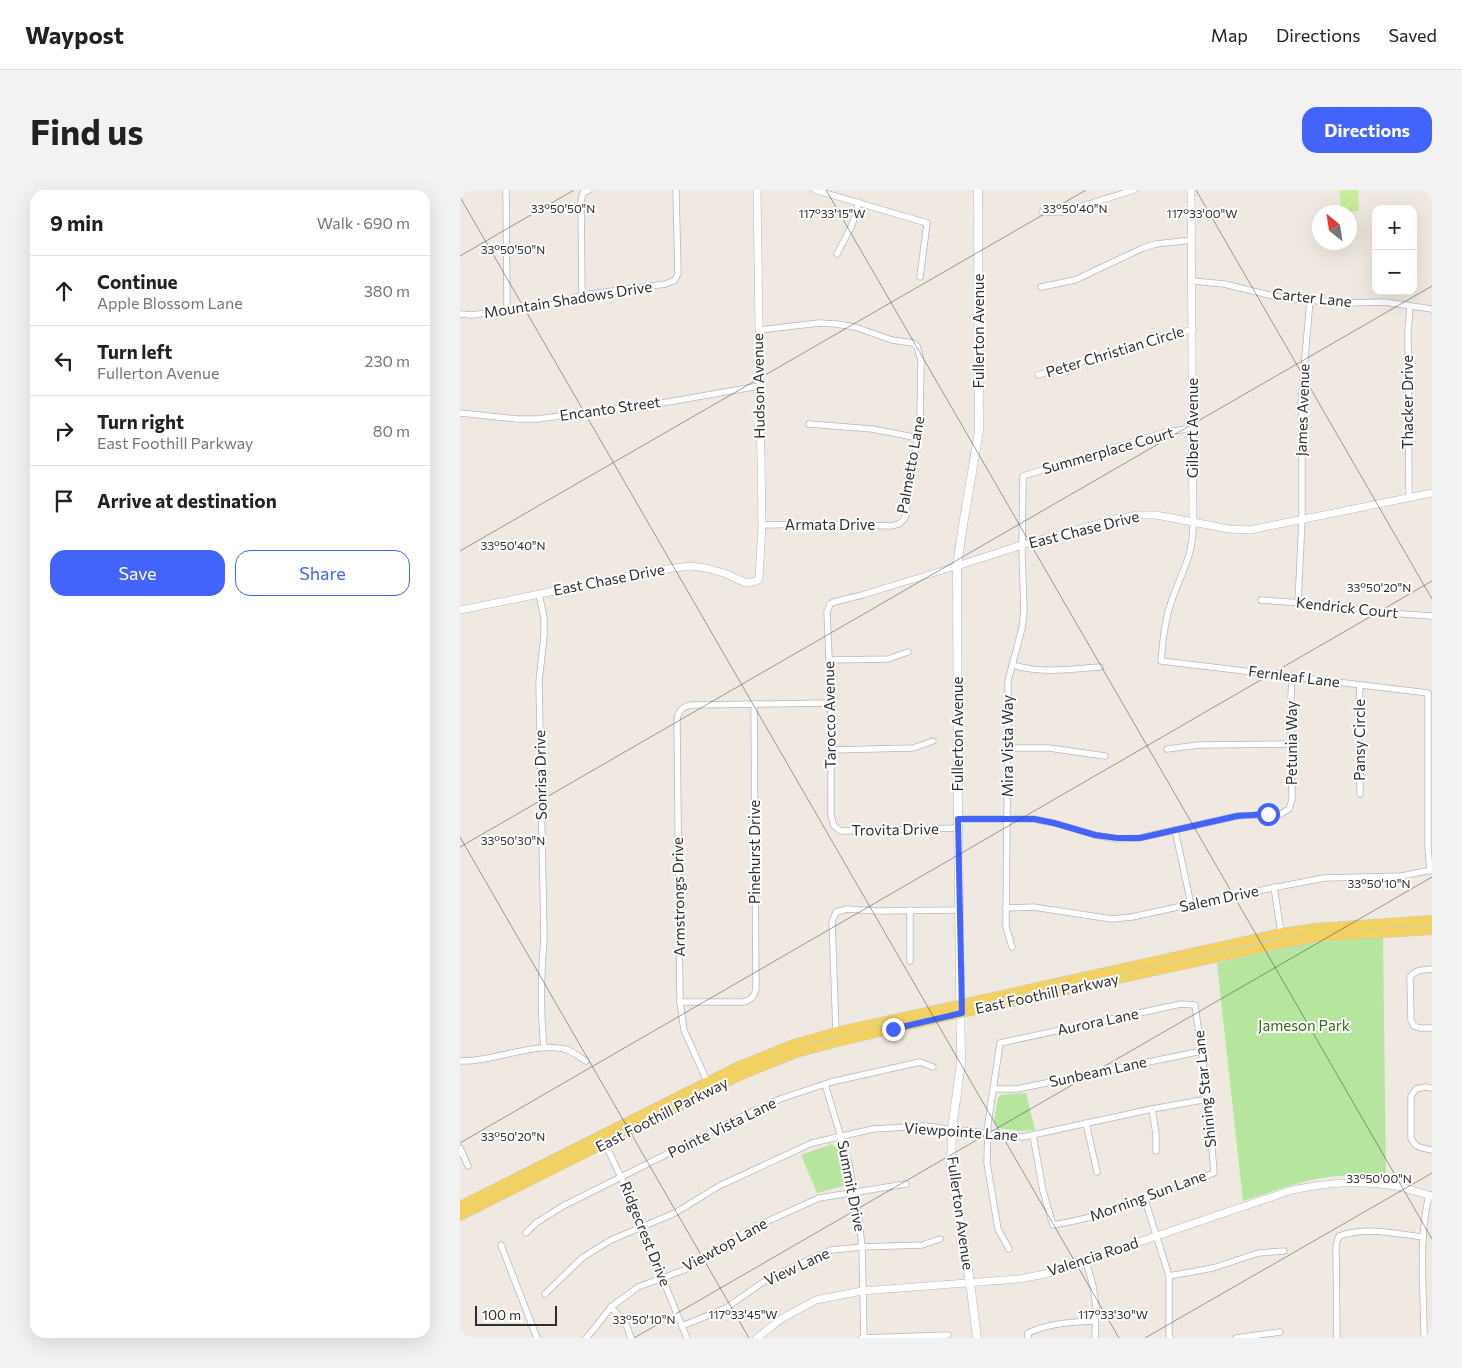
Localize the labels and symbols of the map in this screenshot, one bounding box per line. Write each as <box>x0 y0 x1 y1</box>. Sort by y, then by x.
text: 33°50'50"N <box>531 201 595 215</box>
text: 33°50'40"N <box>1043 201 1107 215</box>
north arrow <box>1312 205 1357 250</box>
text: 117°33'15"W <box>798 206 866 220</box>
text: 117°33'00"W <box>1167 206 1237 220</box>
text: 33°50'50"N <box>481 242 545 256</box>
street label: Fullerton Avenue <box>969 274 987 388</box>
street label: Mountain Shadows Drive <box>482 277 653 321</box>
street label: Carter Lane <box>1271 284 1353 310</box>
street label: Peter Christian Circle <box>1043 321 1186 381</box>
street label: Hudson Avenue <box>748 333 768 439</box>
street label: Thacker Drive <box>1398 355 1416 449</box>
street label: James Avenue <box>1291 363 1313 457</box>
street label: Gilbert Avenue <box>1183 378 1201 478</box>
street label: Encanto Street <box>558 392 661 424</box>
street label: Palmetto Lane <box>893 414 927 515</box>
street label: Summerplace Court <box>1040 423 1175 477</box>
street label: East Chase Drive <box>1027 507 1141 551</box>
street label: Armata Drive <box>785 515 875 533</box>
text: 33°50'40"N <box>481 538 545 552</box>
street label: East Chase Drive <box>552 559 666 599</box>
text: 33°50'20"N <box>1347 580 1411 594</box>
street label: Kendrick Court <box>1295 593 1399 621</box>
street label: Tarocco Avenue <box>819 661 839 769</box>
street label: Fernleaf Lane <box>1247 661 1341 691</box>
street label: Fullerton Avenue <box>948 677 966 791</box>
street label: Mira Vista Way <box>998 695 1016 797</box>
street label: Pansy Circle <box>1350 699 1368 781</box>
street label: Petunia Way <box>1282 700 1300 785</box>
street label: Sonrisa Drive <box>530 730 550 820</box>
street label: Pinehurst Drive <box>745 800 763 904</box>
route start <box>1257 803 1280 826</box>
street label: Trovita Drive <box>851 819 939 839</box>
text: 33°50'30"N <box>481 833 545 847</box>
street label: Armstrongs Drive <box>668 837 688 957</box>
text: 33°50'10"N <box>1348 876 1410 890</box>
street label: Salem Drive <box>1178 881 1260 915</box>
street label: East Foothill Parkway <box>973 969 1120 1017</box>
street label: Aurora Lane <box>1055 1004 1140 1038</box>
park label: Jameson Park <box>1258 1016 1350 1034</box>
route end <box>882 1018 905 1041</box>
street label: Shining Star Lane <box>1189 1030 1219 1149</box>
street label: Sunbeam Lane <box>1047 1052 1148 1090</box>
street label: East Foothill Parkway <box>592 1073 731 1155</box>
street label: Pointe Vista Lane <box>665 1093 779 1161</box>
street label: Viewpointe Lane <box>904 1118 1019 1144</box>
text: 33°50'20"N <box>481 1129 545 1143</box>
street label: Summit Drive <box>834 1139 870 1233</box>
street label: Fullerton Avenue <box>944 1155 978 1271</box>
street label: Morning Sun Lane <box>1087 1166 1209 1225</box>
text: 33°50'00"N <box>1346 1171 1412 1185</box>
street label: Ridgecrest Drive <box>617 1179 675 1289</box>
street label: Viewtop Lane <box>679 1214 770 1275</box>
street label: Valencia Road <box>1045 1233 1140 1279</box>
street label: View Lane <box>761 1243 832 1289</box>
scale bar <box>475 1303 558 1326</box>
text: 117°33'45"W <box>708 1307 778 1321</box>
text: 117°33'30"W <box>1078 1307 1148 1321</box>
text: 33°50'10"N <box>613 1312 675 1326</box>

